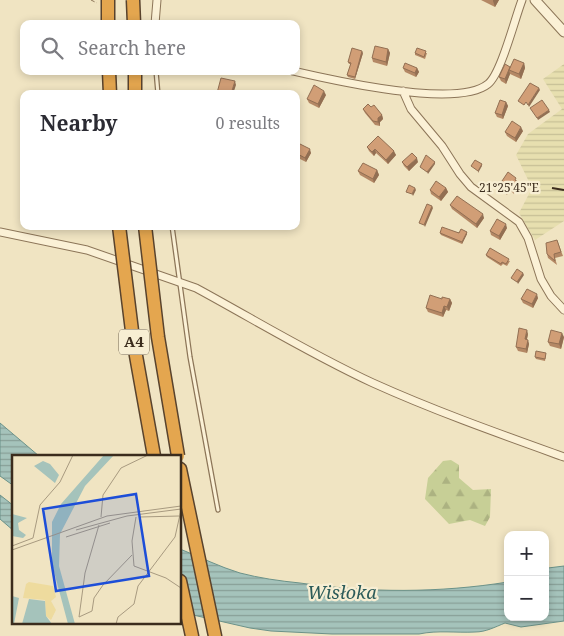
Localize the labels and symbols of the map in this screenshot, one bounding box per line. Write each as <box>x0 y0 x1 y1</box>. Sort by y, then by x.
text: 21°25'45"E <box>479 179 539 196</box>
road number: A4 <box>119 330 149 354</box>
inset map <box>12 455 181 624</box>
water label: Wisłoka <box>307 580 377 604</box>

